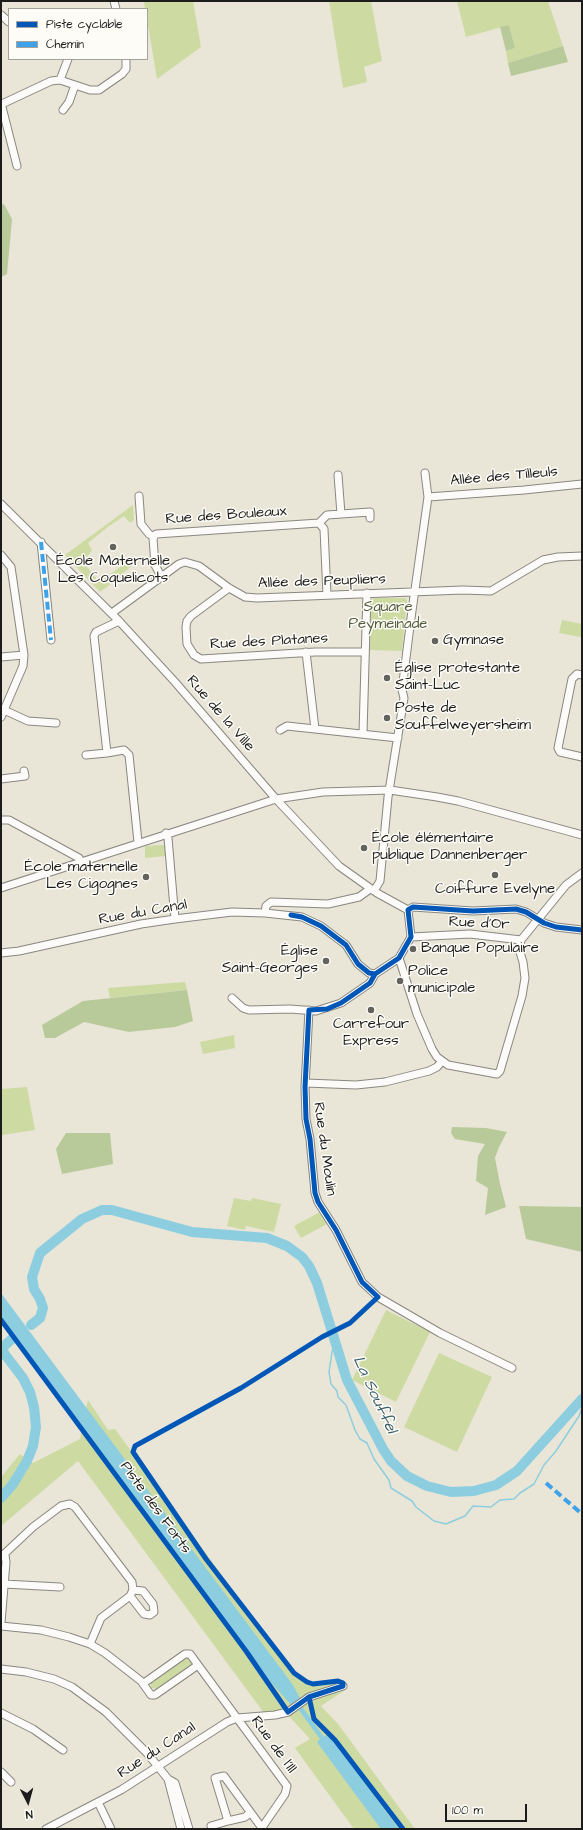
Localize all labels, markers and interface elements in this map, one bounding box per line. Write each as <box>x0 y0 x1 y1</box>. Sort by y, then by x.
legend <box>8 8 148 60</box>
text: Piste cyclable <box>46 16 123 33</box>
text: Chemin <box>46 36 84 53</box>
street label: Allée des Tilleuls <box>449 463 559 491</box>
street label: Rue des Bouleaux <box>165 503 287 529</box>
marker: École Maternelle Les Coquelicots <box>108 542 118 552</box>
place label: École Maternelle Les Coquelicots <box>56 553 170 588</box>
street label: Allée des Peupliers <box>258 571 386 593</box>
park label: Square Peymeinade <box>349 599 427 634</box>
street label: Rue des Platanes <box>210 630 328 654</box>
place label: Gymnase <box>443 632 504 650</box>
marker: Gymnase <box>430 636 440 646</box>
place label: Église protestante Saint-Luc <box>395 660 520 695</box>
street label: Rue de la Ville <box>182 672 258 756</box>
marker: Église protestante Saint-Luc <box>382 673 392 683</box>
place label: Poste de Souffelweyersheim <box>395 700 531 735</box>
marker: Poste de Souffelweyersheim <box>382 713 392 723</box>
place label: École élémentaire publique Dannenberger <box>372 830 527 865</box>
marker: École élémentaire publique Dannenberger <box>359 843 369 853</box>
place label: École maternelle Les Cigognes <box>25 859 138 894</box>
marker: Coiffure Evelyne <box>490 870 500 880</box>
marker: École maternelle Les Cigognes <box>141 872 151 882</box>
place label: Coiffure Evelyne <box>435 881 555 899</box>
street label: Rue du Canal <box>97 896 189 930</box>
street label: Rue d'Or <box>448 913 510 935</box>
place label: Banque Populaire <box>421 940 539 958</box>
place label: Église Saint-Georges <box>222 943 318 978</box>
marker: Banque Populaire <box>408 944 418 954</box>
marker: Église Saint-Georges <box>321 956 331 966</box>
place label: Police municipale <box>408 963 475 998</box>
marker: Police municipale <box>395 976 405 986</box>
marker: Carrefour Express <box>366 1005 376 1015</box>
place label: Carrefour Express <box>333 1016 409 1051</box>
street label: Rue du Moulin <box>309 1101 339 1197</box>
water label: La Souffel <box>348 1353 400 1437</box>
street label: Piste des Forts <box>116 1458 194 1558</box>
street label: Rue de l'Ill <box>246 1713 300 1777</box>
street label: Rue du Canal <box>115 1719 199 1783</box>
north arrow <box>8 1782 48 1822</box>
scale bar <box>447 1796 529 1822</box>
text: 100 m <box>452 1802 483 1819</box>
text: N <box>25 1807 34 1822</box>

